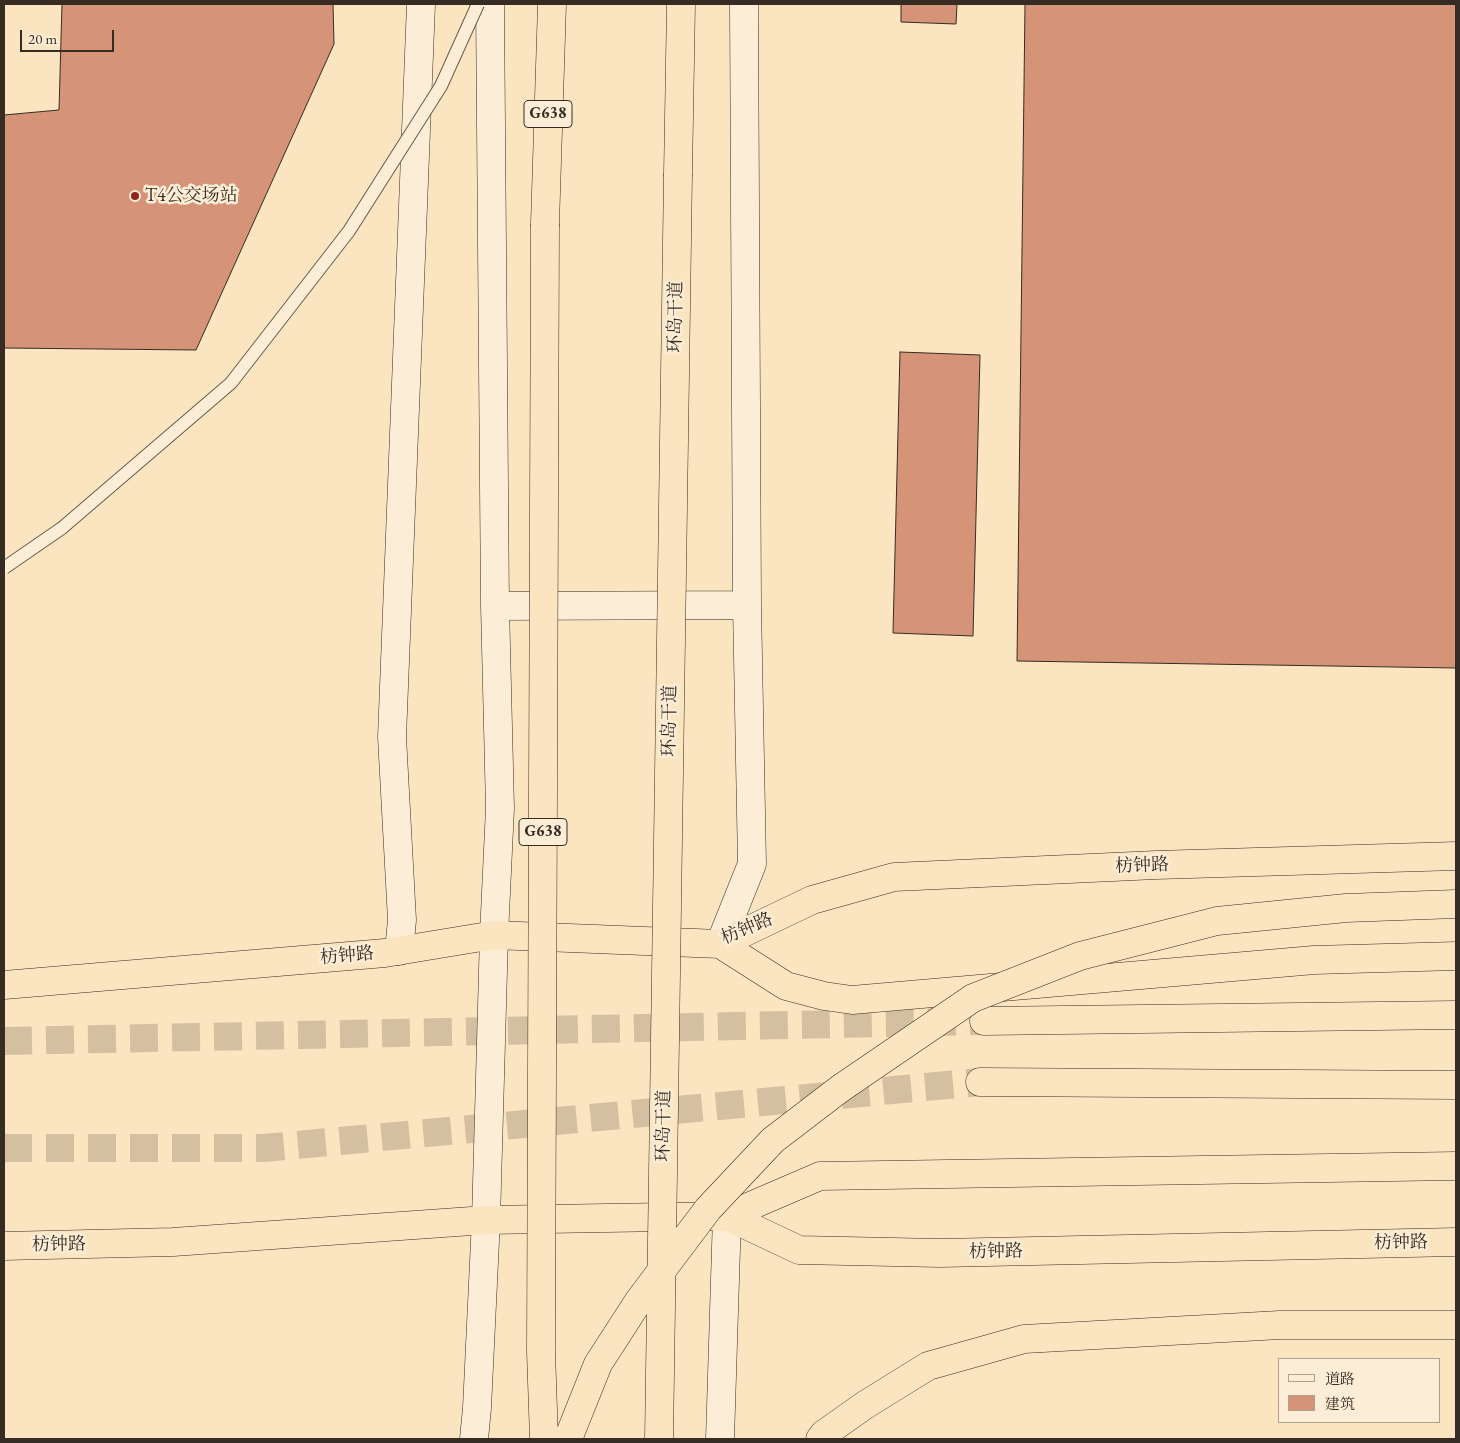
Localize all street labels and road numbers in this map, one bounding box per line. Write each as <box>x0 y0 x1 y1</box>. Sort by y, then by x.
road number: G638 <box>524 100 572 128</box>
street label: 环岛干道 <box>665 281 687 353</box>
street label: 环岛干道 <box>659 685 681 757</box>
road number: G638 <box>519 819 567 846</box>
street label: 枋钟路 <box>1115 854 1169 878</box>
street label: 枋钟路 <box>718 909 776 949</box>
street label: 枋钟路 <box>319 943 375 969</box>
street label: 环岛干道 <box>653 1090 675 1162</box>
street label: 枋钟路 <box>1374 1232 1428 1254</box>
street label: 枋钟路 <box>32 1234 86 1256</box>
street label: 枋钟路 <box>969 1241 1023 1263</box>

